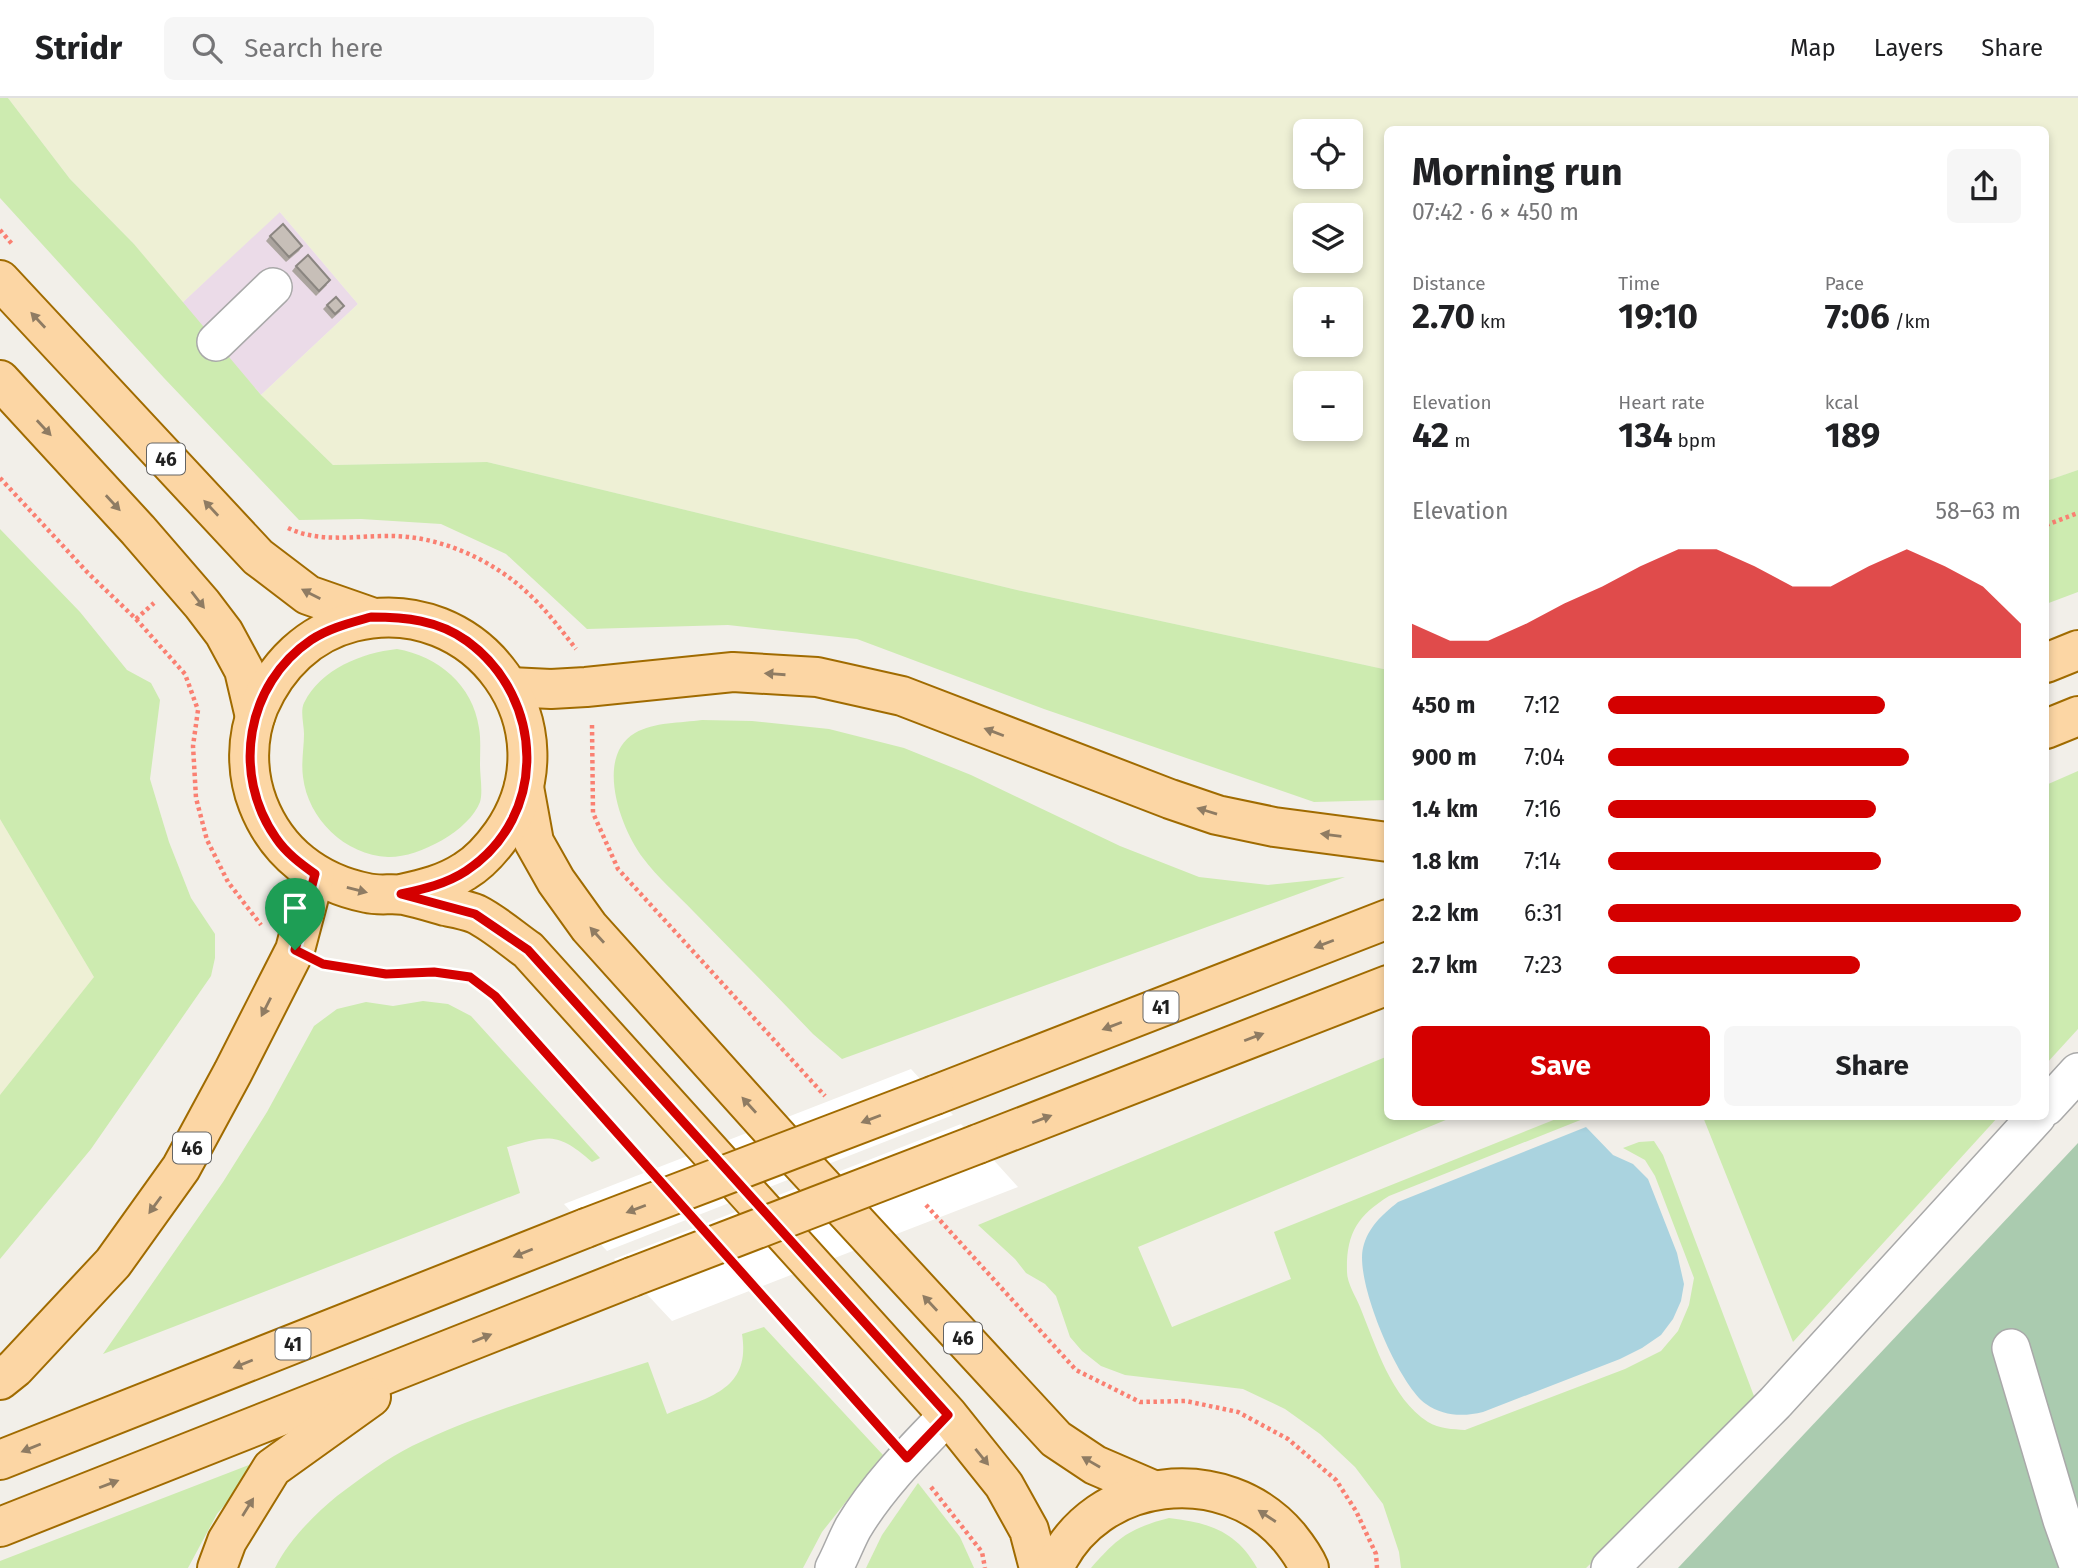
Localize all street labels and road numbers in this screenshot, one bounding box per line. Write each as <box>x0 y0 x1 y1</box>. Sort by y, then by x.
road number: 46 <box>147 444 185 474</box>
road number: 41 <box>1144 992 1178 1023</box>
road number: 46 <box>173 1132 211 1164</box>
road number: 46 <box>944 1322 982 1354</box>
road number: 41 <box>276 1328 310 1360</box>

